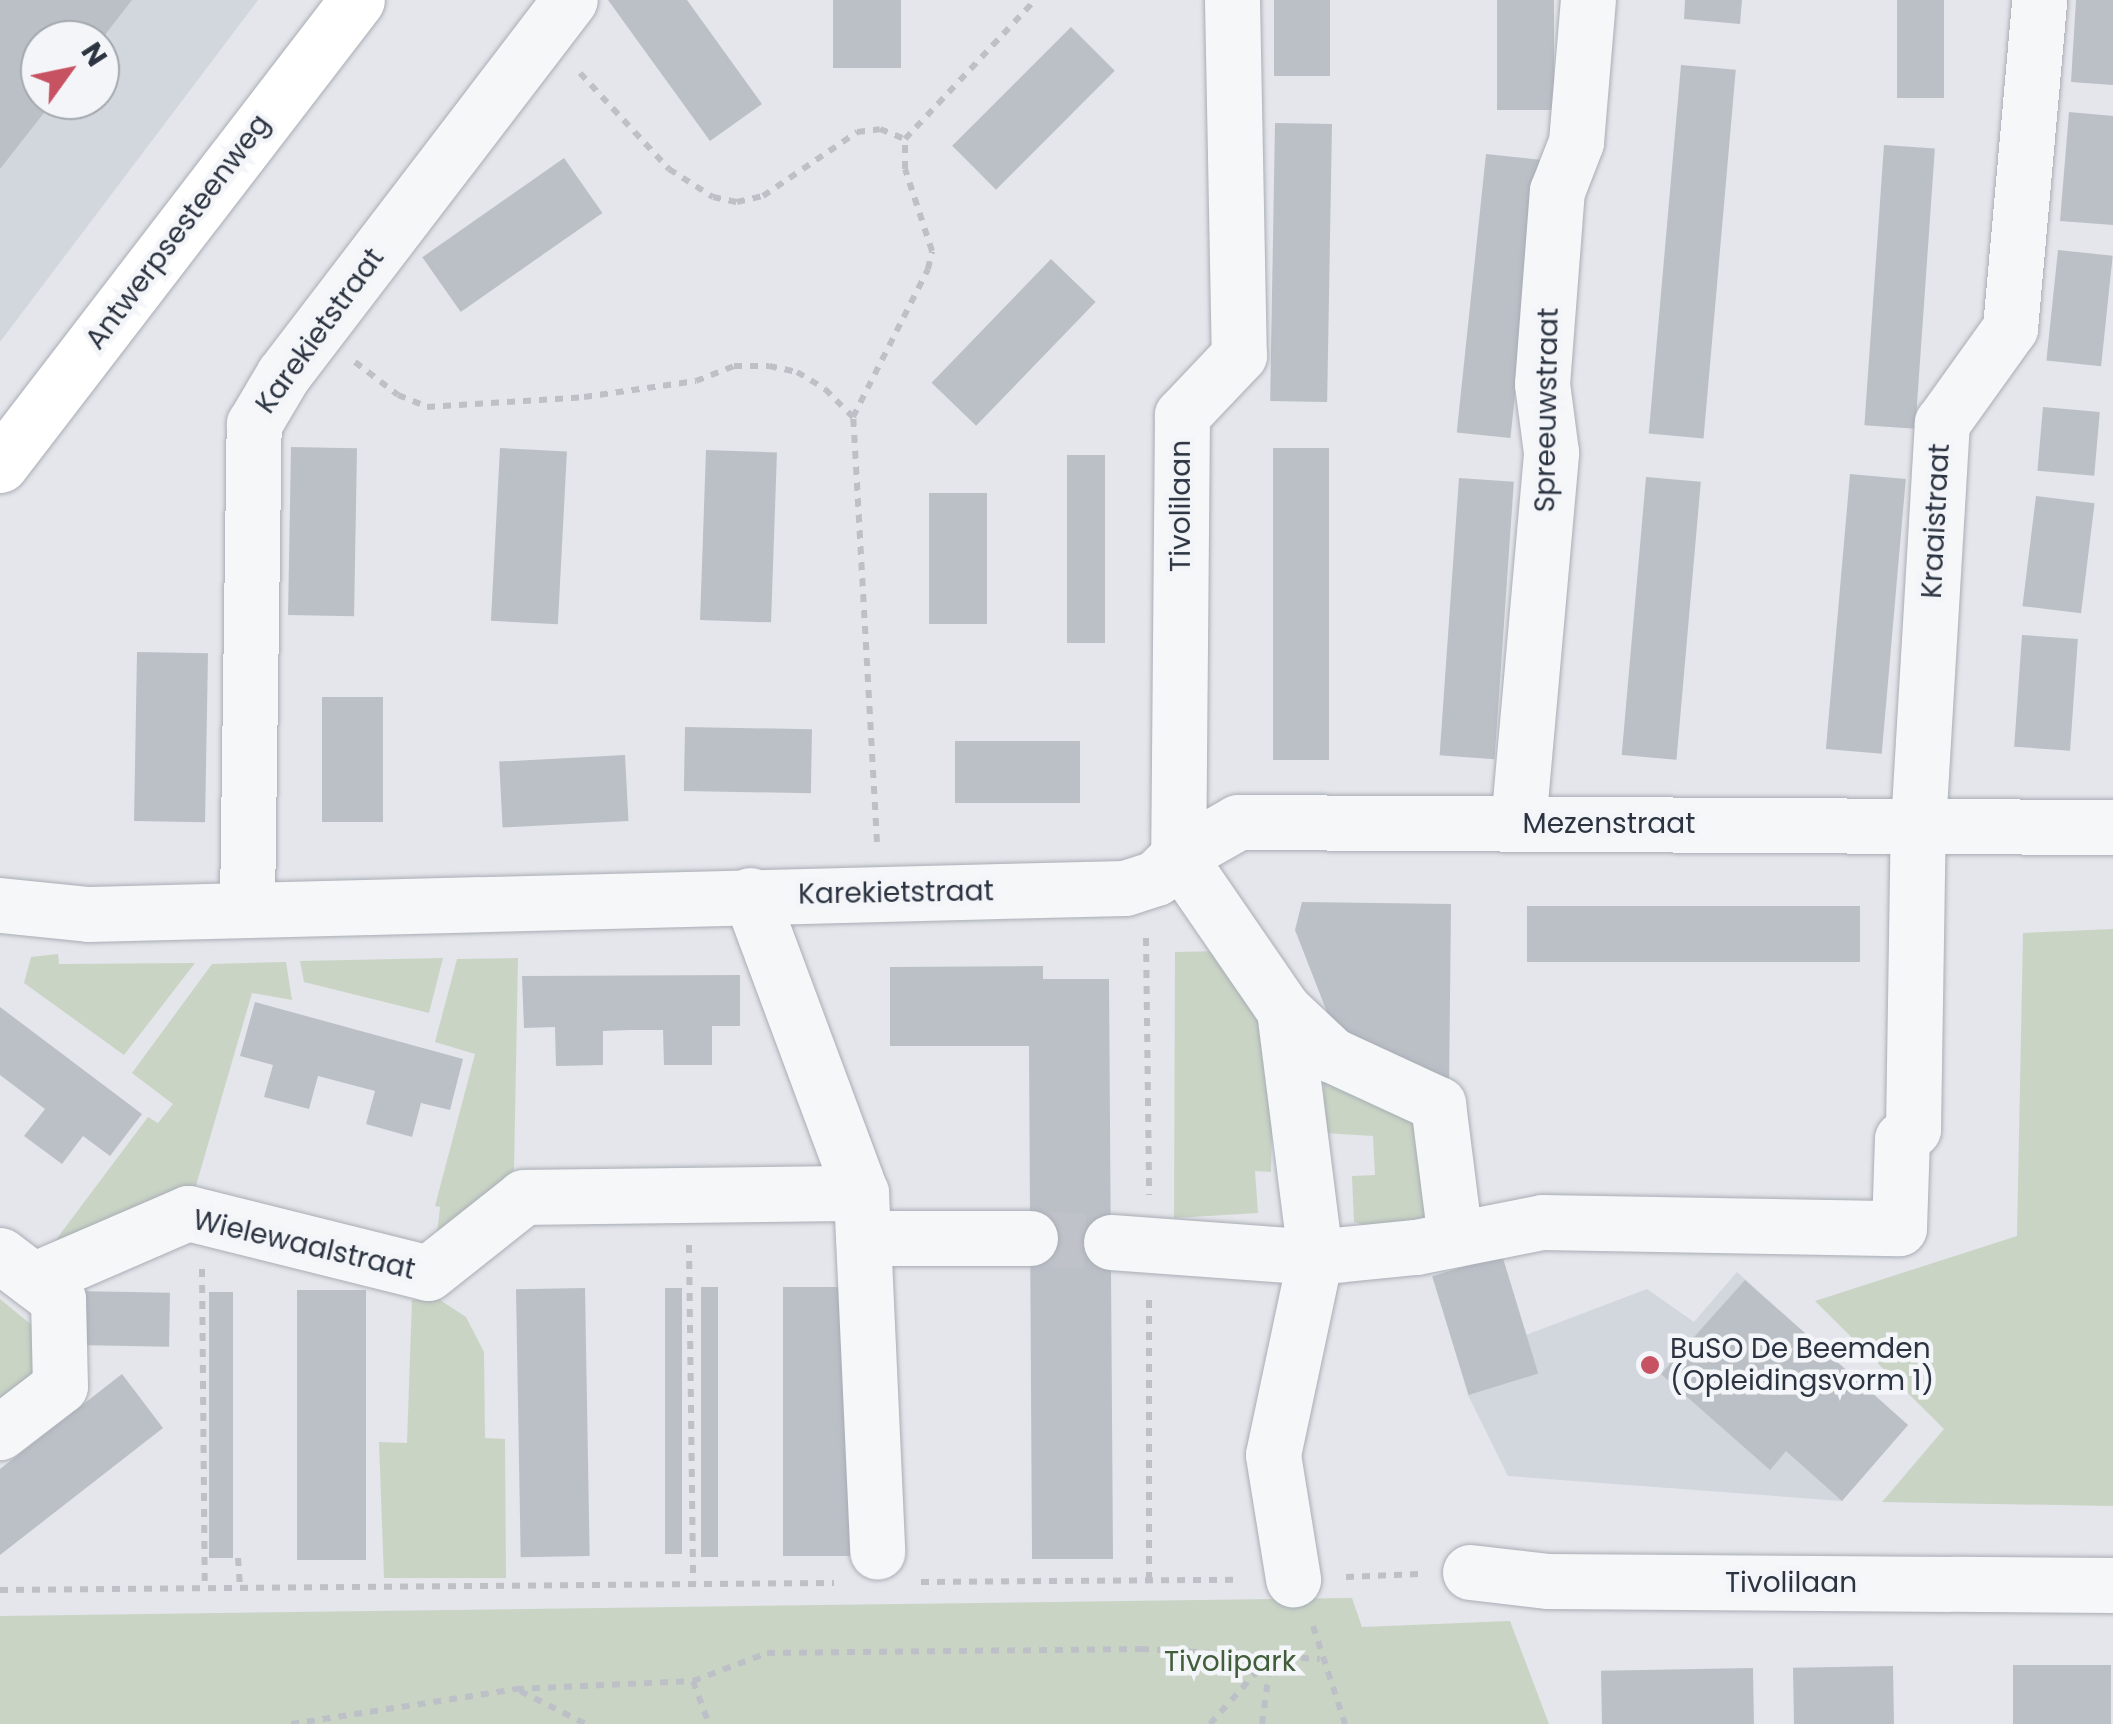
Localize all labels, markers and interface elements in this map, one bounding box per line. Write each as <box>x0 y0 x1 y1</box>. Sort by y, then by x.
north arrow <box>20 20 120 120</box>
text: N <box>72 35 116 74</box>
street label: Antwerpsesteenweg <box>79 108 277 356</box>
street label: Karekietstraat <box>249 242 391 420</box>
street label: Spreeuwstraat <box>1528 307 1566 513</box>
street label: Tivolilaan <box>1164 440 1198 572</box>
street label: Kraaistraat <box>1915 443 1957 599</box>
street label: Mezenstraat <box>1523 807 1695 841</box>
street label: Karekietstraat <box>798 874 994 912</box>
street label: Wielewaalstraat <box>190 1203 418 1287</box>
place label: BuSO De Beemden (Opleidingsvorm 1) <box>1670 1332 1934 1398</box>
marker: BuSO De Beemden (Opleidingsvorm 1) <box>1639 1354 1661 1376</box>
street label: Tivolilaan <box>1725 1566 1857 1600</box>
park label: Tivolipark <box>1164 1645 1296 1679</box>

